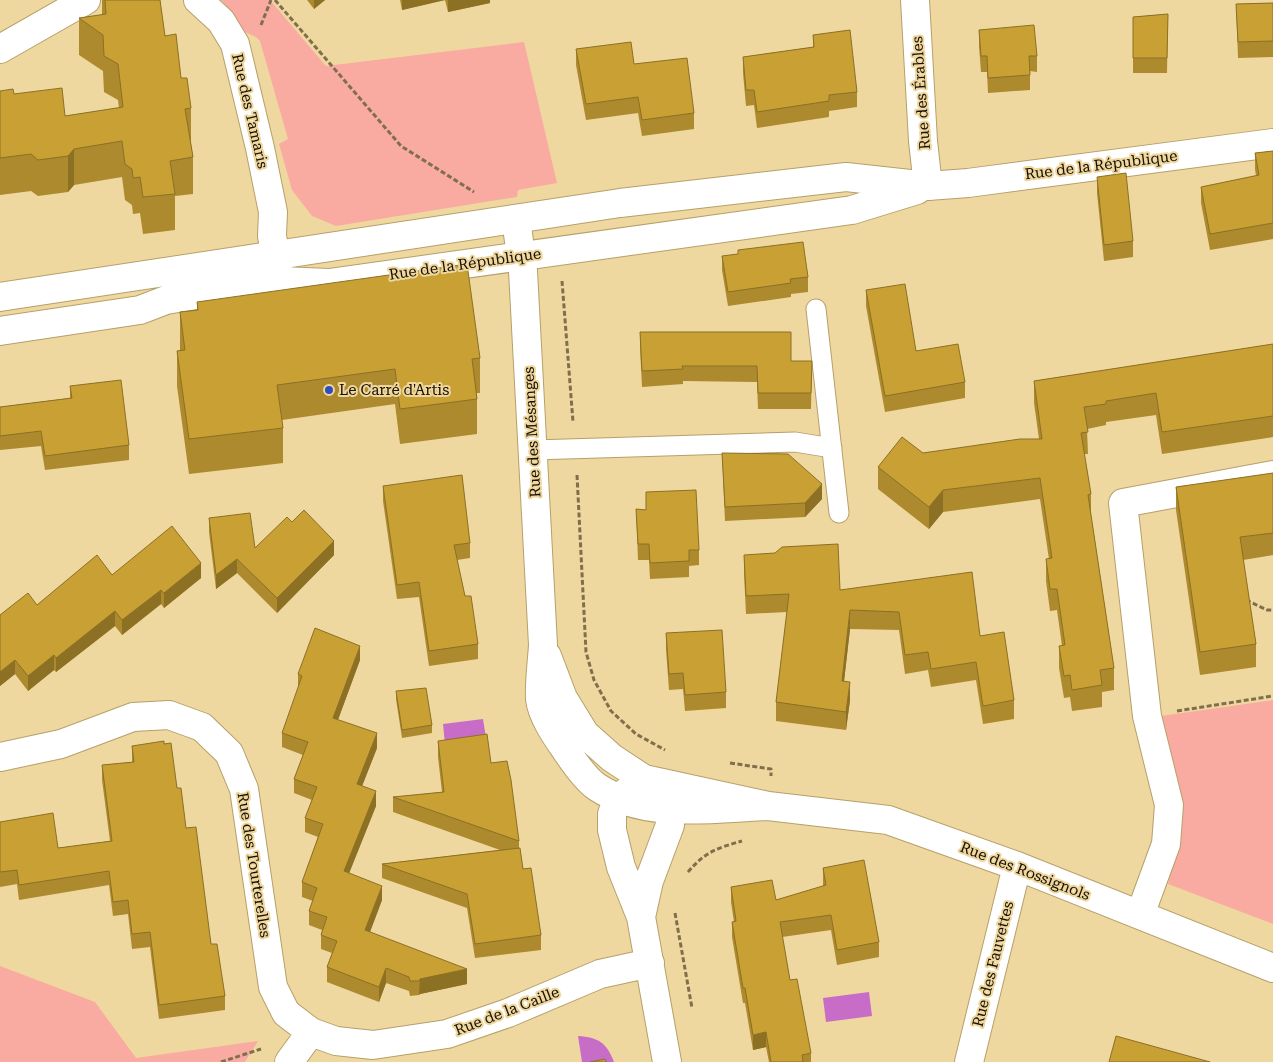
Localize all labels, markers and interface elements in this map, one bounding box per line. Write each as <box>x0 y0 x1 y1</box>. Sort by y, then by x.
street label: Rue des Érables <box>908 36 934 150</box>
street label: Rue des Tamaris <box>228 52 272 170</box>
street label: Rue de la République <box>1024 147 1178 183</box>
street label: Rue de la République <box>388 244 542 284</box>
street label: Rue des Mésanges <box>520 366 544 498</box>
place label: Le Carré d'Artis <box>339 381 449 399</box>
marker: Le Carré d'Artis <box>323 384 335 396</box>
street label: Rue des Tourterelles <box>234 791 274 939</box>
street label: Rue des Rossignols <box>957 838 1093 904</box>
street label: Rue des Fauvettes <box>969 899 1017 1029</box>
street label: Rue de la Caille <box>452 983 562 1039</box>

